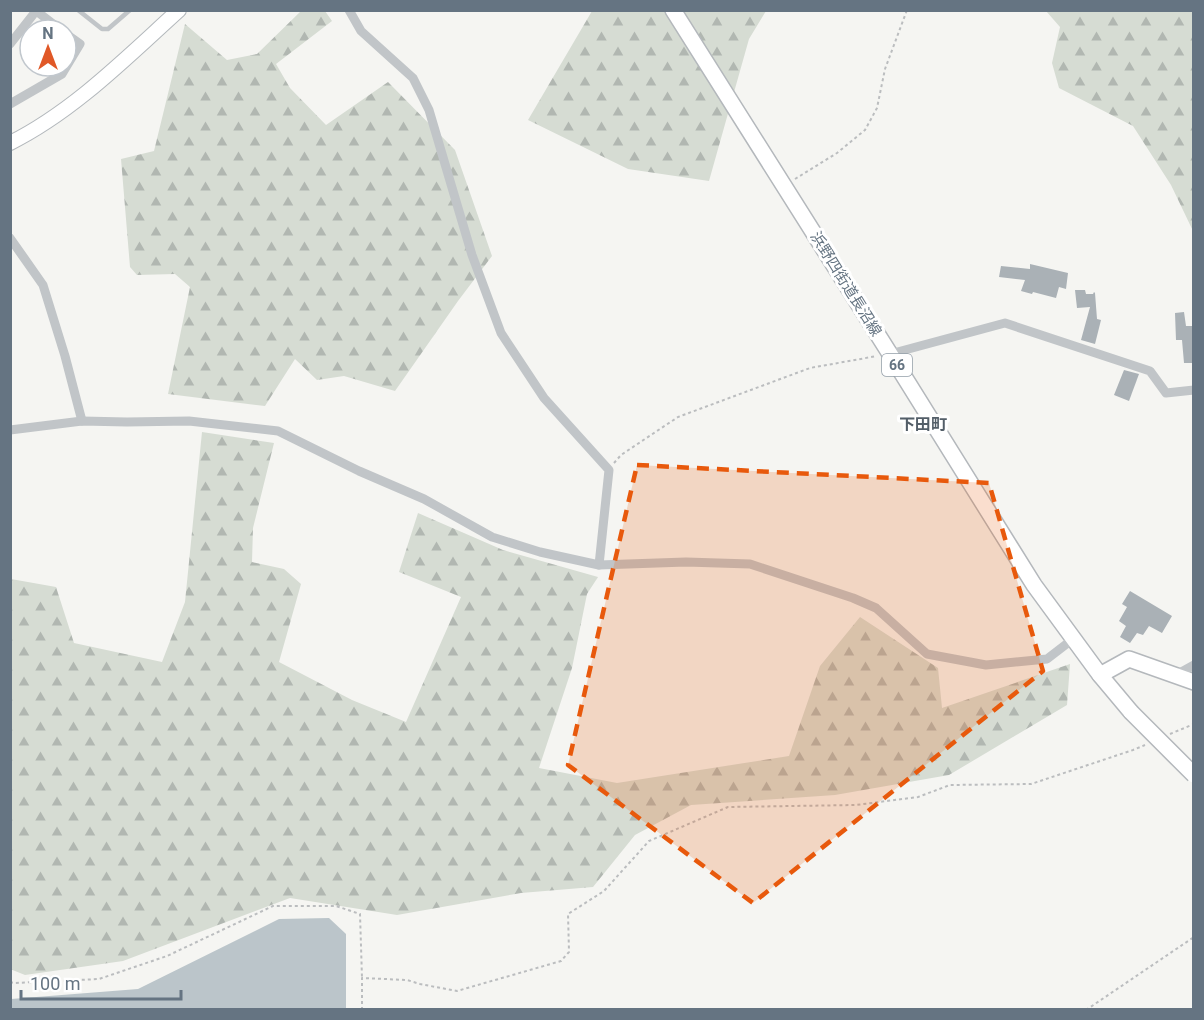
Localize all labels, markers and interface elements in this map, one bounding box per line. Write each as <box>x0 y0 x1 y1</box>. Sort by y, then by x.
north arrow <box>18 18 78 78</box>
text: N <box>42 24 54 43</box>
street label: 浜野四街道長沼線 <box>807 228 885 340</box>
road number: 66 <box>882 354 912 376</box>
district label: 下田町 <box>899 415 947 434</box>
scale bar <box>21 963 182 1001</box>
text: 100 m <box>30 973 81 994</box>

